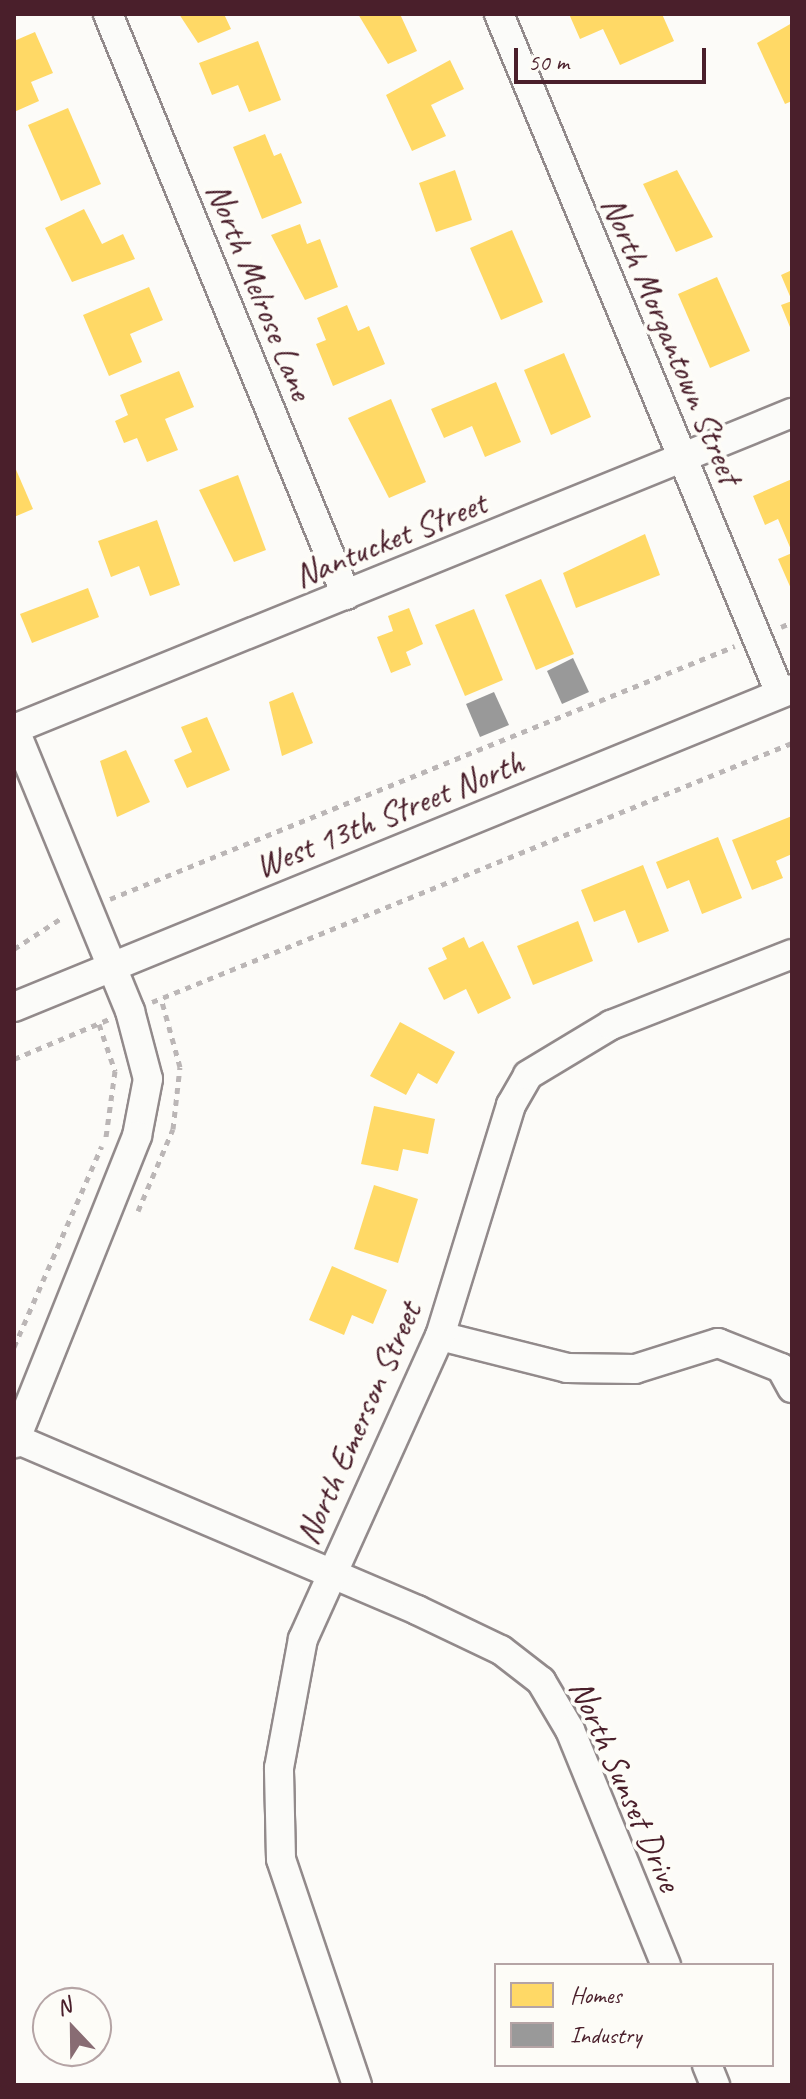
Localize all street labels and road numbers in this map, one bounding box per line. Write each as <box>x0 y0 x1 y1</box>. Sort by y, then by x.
street label: North Melrose Lane <box>198 176 322 406</box>
street label: North Morgantown Street <box>593 190 751 490</box>
street label: Nantucket Street <box>288 482 492 596</box>
street label: West 13th Street North <box>249 742 529 886</box>
street label: North Emerson Street <box>286 1295 430 1551</box>
street label: North Sunset Drive <box>561 1673 691 1897</box>

